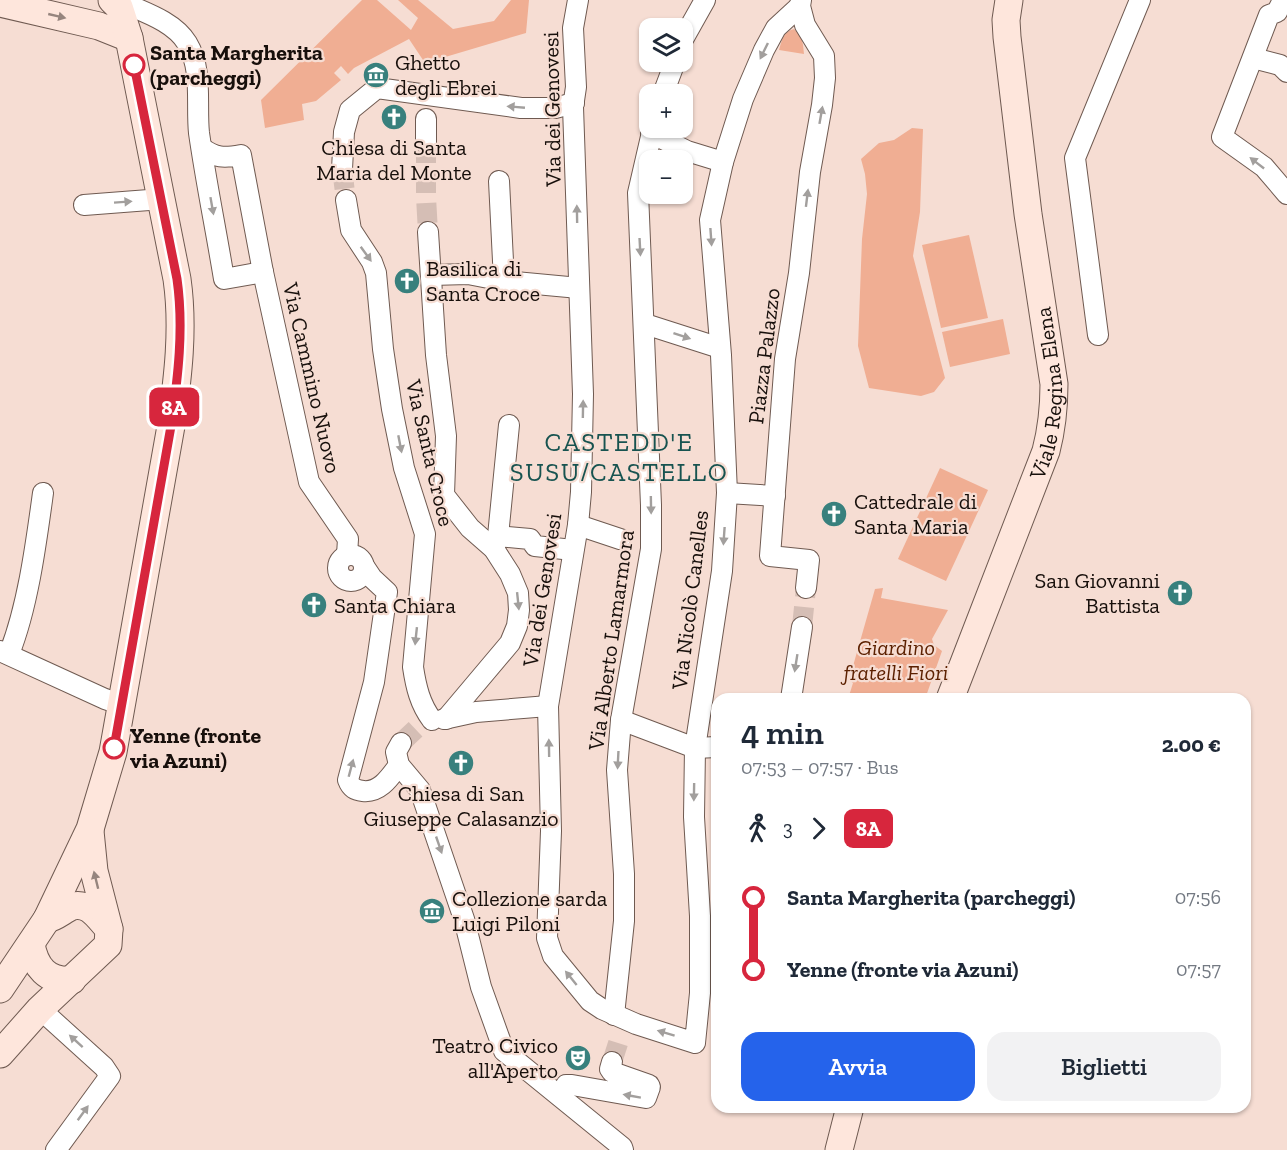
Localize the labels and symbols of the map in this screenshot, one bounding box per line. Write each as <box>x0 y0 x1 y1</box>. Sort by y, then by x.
one-way arrow <box>48 11 66 21</box>
street label: Via dei Genovesi <box>537 31 567 188</box>
place label: Santa Margherita (parcheggi) <box>150 39 323 91</box>
one-way arrow <box>760 42 769 59</box>
place label: Ghetto degli Ebrei <box>395 49 497 101</box>
marker: Santa Margherita (parcheggi) <box>123 54 145 76</box>
museum icon: Ghetto degli Ebrei <box>361 60 391 90</box>
church icon: Chiesa di Santa Maria del Monte <box>379 102 409 132</box>
one-way arrow <box>507 102 526 112</box>
one-way arrow <box>816 105 825 124</box>
place label: Chiesa di Santa Maria del Monte <box>316 134 472 186</box>
one-way arrow <box>1249 156 1265 169</box>
one-way arrow <box>802 188 812 207</box>
one-way arrow <box>208 196 217 215</box>
one-way arrow <box>113 197 132 207</box>
one-way arrow <box>572 204 582 223</box>
one-way arrow <box>707 227 716 246</box>
one-way arrow <box>635 238 645 257</box>
one-way arrow <box>359 246 371 261</box>
place label: Basilica di Santa Croce <box>426 255 540 307</box>
church icon: Basilica di Santa Croce <box>392 266 422 296</box>
street label: Via Cammino Nuovo <box>277 279 347 476</box>
street label: Piazza Palazzo <box>742 286 786 426</box>
street label: Viale Regina Elena <box>1023 305 1068 484</box>
one-way arrow <box>673 332 691 342</box>
street label: Via Santa Croce <box>400 376 460 529</box>
line badge: 8A <box>147 388 201 426</box>
one-way arrow <box>578 399 588 418</box>
district label: CASTEDD'E SUSU/CASTELLO <box>510 426 728 488</box>
one-way arrow <box>396 435 405 454</box>
place label: Cattedrale di Santa Maria <box>854 488 977 540</box>
one-way arrow <box>646 495 656 514</box>
church icon: Cattedrale di Santa Maria <box>819 499 849 529</box>
street label: Via Nicolò Canelles <box>665 509 714 692</box>
street label: Via dei Genovesi <box>516 511 567 670</box>
one-way arrow <box>720 527 729 546</box>
street label: Via Alberto Lamarmora <box>582 528 640 753</box>
place label: San Giovanni Battista <box>1035 567 1160 619</box>
church icon: San Giovanni Battista <box>1165 578 1195 608</box>
church icon: Santa Chiara <box>299 590 329 620</box>
place label: Santa Chiara <box>334 592 456 619</box>
one-way arrow <box>513 592 523 611</box>
one-way arrow <box>411 626 421 645</box>
park label: Giardino fratelli Fiori <box>840 634 948 686</box>
one-way arrow <box>792 654 801 673</box>
place label: Yenne (fronte via Azuni) <box>130 722 261 774</box>
marker: Yenne (fronte via Azuni) <box>103 737 125 759</box>
one-way arrow <box>544 739 554 758</box>
church icon: Chiesa di San Giuseppe Calasanzio <box>446 748 476 778</box>
one-way arrow <box>614 751 623 770</box>
one-way arrow <box>347 759 357 778</box>
place label: Chiesa di San Giuseppe Calasanzio <box>363 780 559 832</box>
one-way arrow <box>689 783 699 802</box>
one-way arrow <box>434 836 444 854</box>
one-way arrow <box>91 870 100 889</box>
place label: Collezione sarda Luigi Piloni <box>452 885 608 937</box>
museum icon: Collezione sarda Luigi Piloni <box>417 896 447 926</box>
one-way arrow <box>564 970 577 986</box>
one-way arrow <box>657 1028 675 1038</box>
place label: Teatro Civico all'Aperto <box>432 1032 558 1084</box>
one-way arrow <box>69 1035 84 1048</box>
theatre icon: Teatro Civico all'Aperto <box>563 1043 593 1073</box>
one-way arrow <box>623 1092 642 1101</box>
one-way arrow <box>76 1106 88 1121</box>

